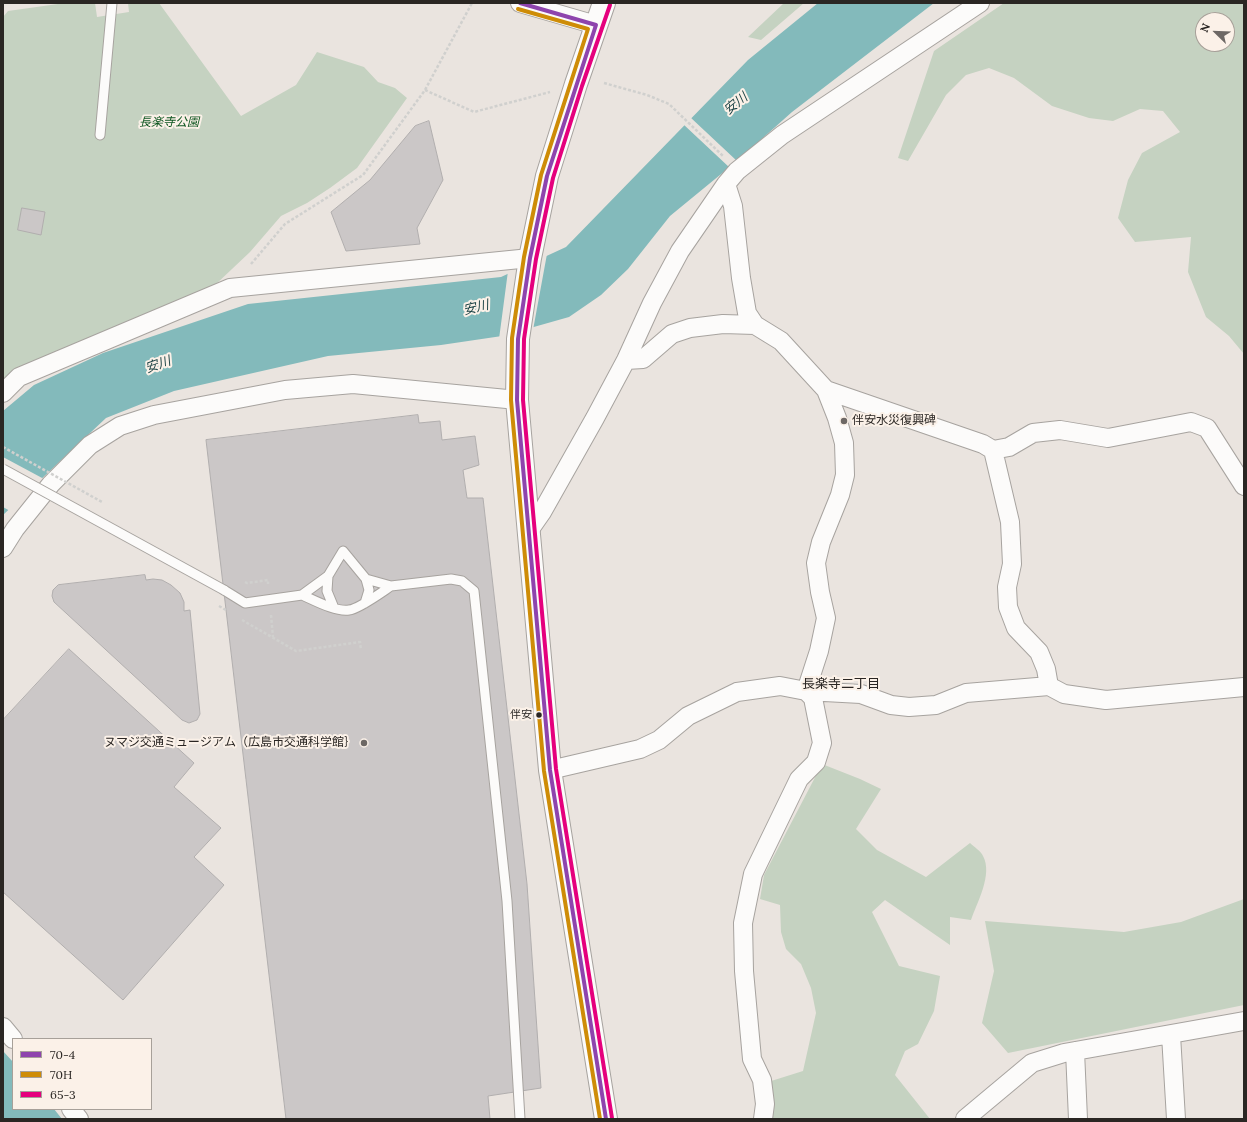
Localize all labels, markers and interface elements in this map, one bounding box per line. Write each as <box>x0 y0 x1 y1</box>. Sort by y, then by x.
north arrow <box>1195 12 1235 52</box>
text: N <box>1197 21 1213 34</box>
water label: 安川 <box>721 90 751 118</box>
park label: 長楽寺公園 <box>139 116 199 130</box>
water label: 安川 <box>462 297 490 319</box>
water label: 安川 <box>143 353 173 377</box>
place label: 伴安水災復興碑 <box>852 414 936 428</box>
marker: 伴安水災復興碑 <box>839 416 849 426</box>
district label: 長楽寺二丁目 <box>802 676 880 692</box>
place label: 伴安 <box>510 708 532 722</box>
marker: 伴安 <box>534 710 544 720</box>
place label: ヌマジ交通ミュージアム（広島市交通科学館｝ <box>104 736 356 750</box>
marker: ヌマジ交通ミュージアム（広島市交通科学館｝ <box>359 738 369 748</box>
legend <box>12 1038 152 1110</box>
text: 70-4 <box>50 1047 75 1062</box>
text: 70H <box>50 1067 72 1082</box>
text: 65-3 <box>50 1087 76 1102</box>

